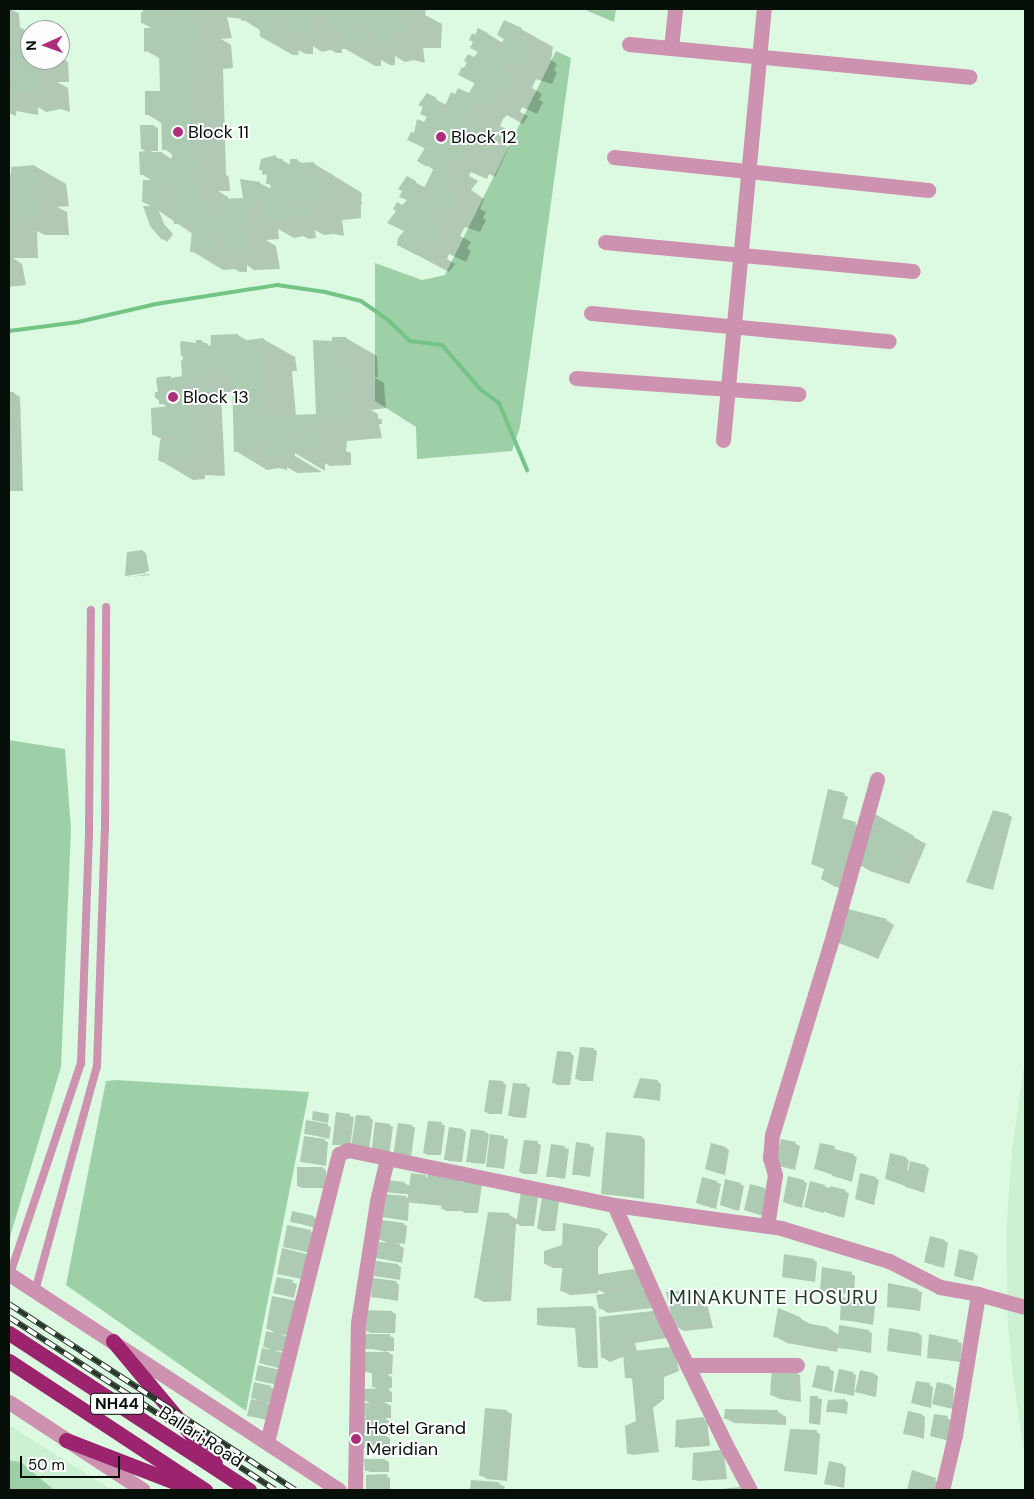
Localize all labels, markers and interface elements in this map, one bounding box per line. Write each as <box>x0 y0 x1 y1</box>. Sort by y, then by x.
north arrow <box>20 20 70 70</box>
text: N <box>22 40 40 51</box>
place label: Block 11 <box>188 121 249 143</box>
marker: Block 11 <box>172 126 184 138</box>
place label: Block 12 <box>451 126 517 148</box>
marker: Block 12 <box>435 131 447 143</box>
place label: Block 13 <box>183 386 249 408</box>
marker: Block 13 <box>167 391 179 403</box>
district label: MINAKUNTE HOSURU <box>667 1285 881 1309</box>
road number: NH44 <box>90 1390 144 1418</box>
street label: Ballari Road <box>155 1402 247 1472</box>
place label: Hotel Grand Meridian <box>366 1418 466 1460</box>
marker: Hotel Grand Meridian <box>350 1433 362 1445</box>
scale bar <box>22 1446 122 1478</box>
text: 50 m <box>28 1455 65 1475</box>

